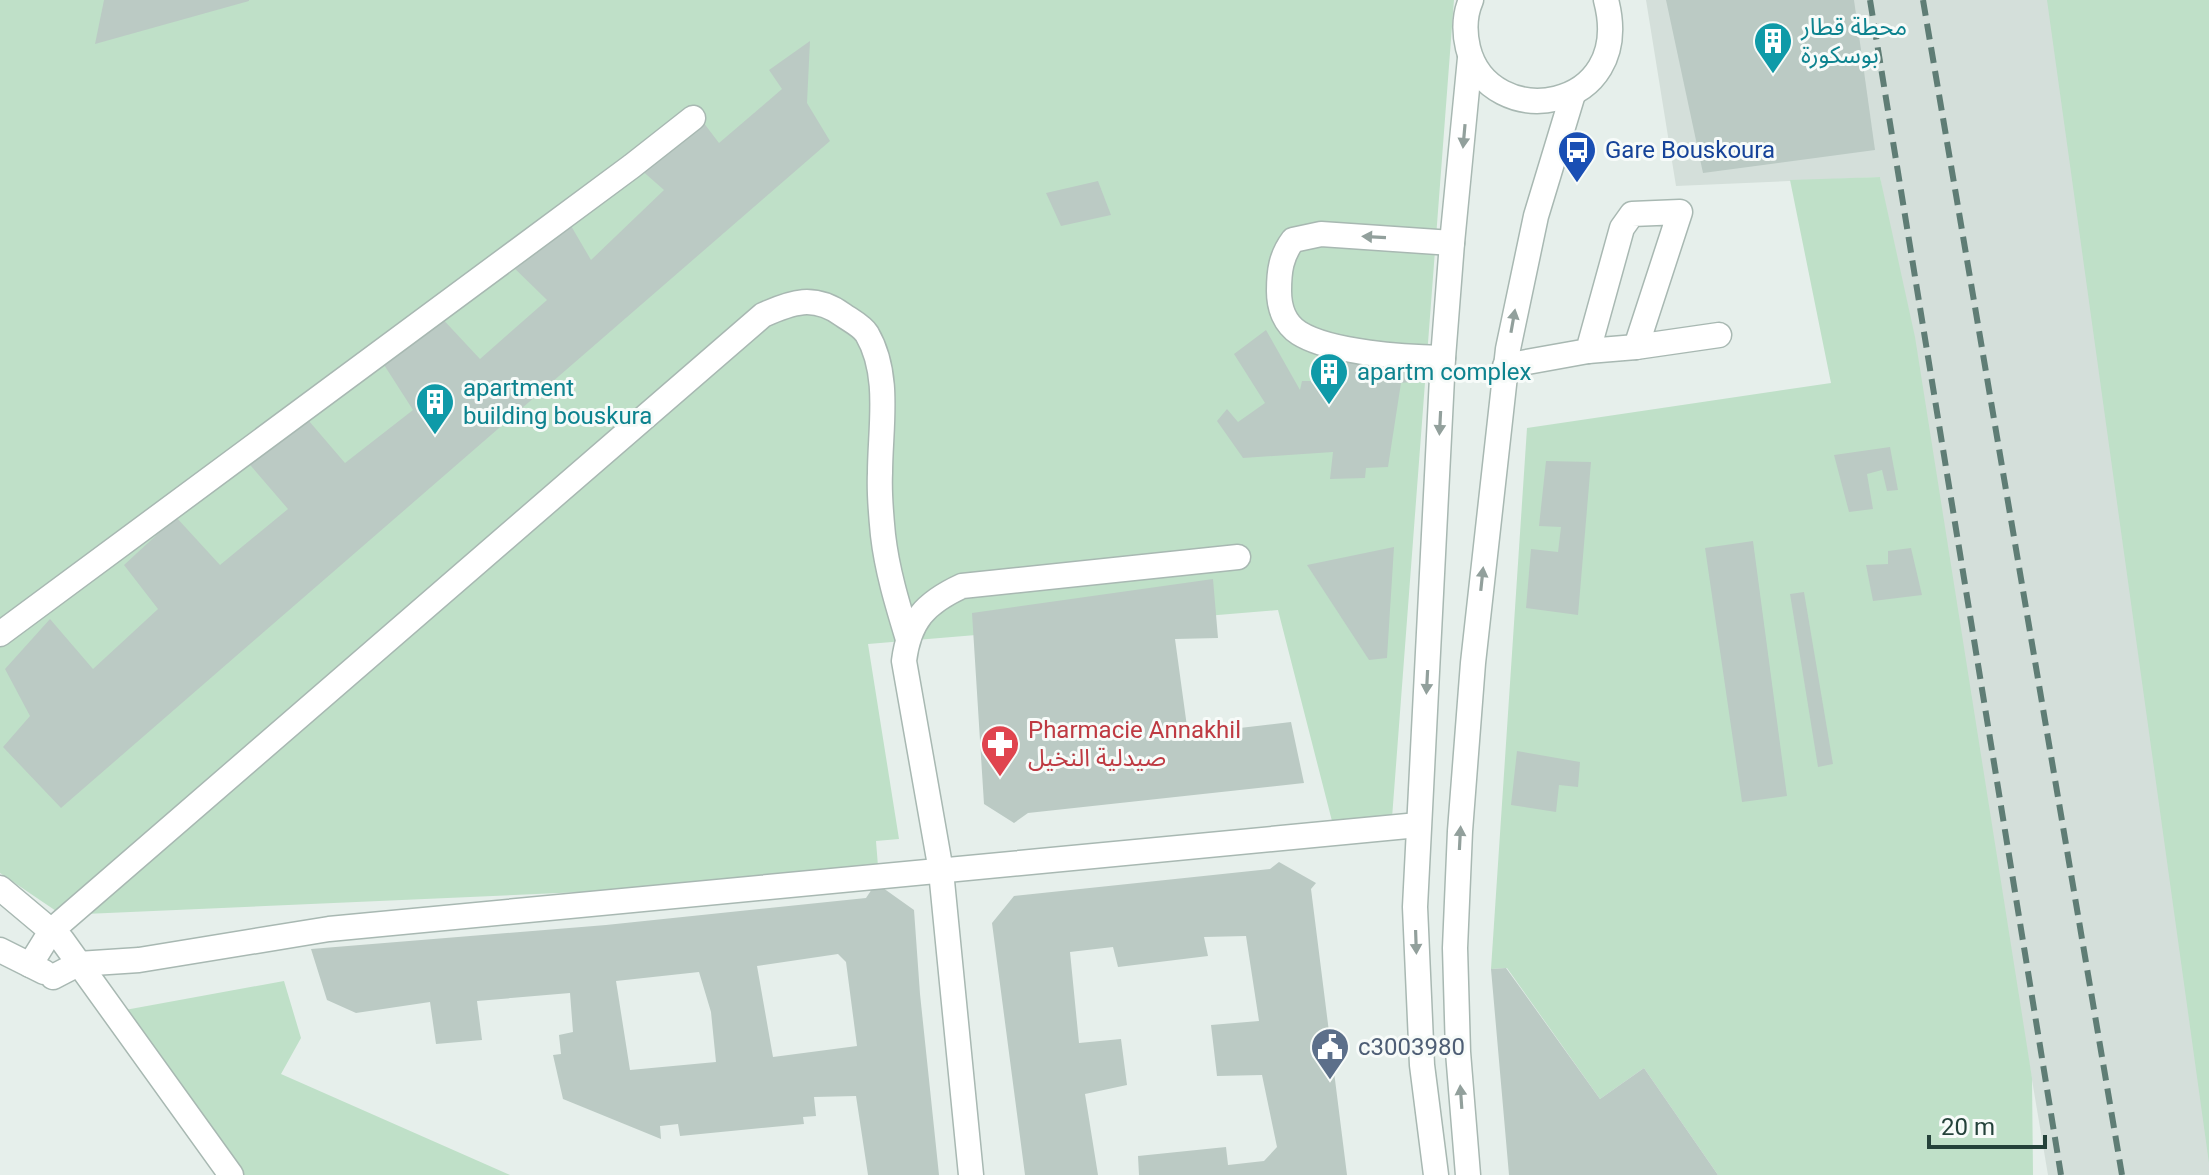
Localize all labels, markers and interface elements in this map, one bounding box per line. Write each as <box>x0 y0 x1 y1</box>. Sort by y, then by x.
place label: محطة قطار بوسكورة <box>1800 13 1907 69</box>
building icon: محطة قطار بوسكورة <box>1752 20 1794 75</box>
one-way arrow <box>1457 124 1470 149</box>
bus stop icon: Gare Bouskoura <box>1556 129 1598 184</box>
place label: Gare Bouskoura <box>1605 136 1775 164</box>
one-way arrow <box>1361 230 1386 243</box>
one-way arrow <box>1507 308 1519 333</box>
building icon: apartm complex <box>1308 351 1350 406</box>
place label: apartm complex <box>1357 358 1531 386</box>
place label: apartment building bouskura <box>463 374 652 430</box>
building icon: apartment building bouskura <box>414 381 456 436</box>
one-way arrow <box>1433 411 1446 436</box>
one-way arrow <box>1476 566 1489 591</box>
one-way arrow <box>1420 670 1433 695</box>
place label: Pharmacie Annakhil صيدلية النخيل <box>1028 716 1241 772</box>
pharmacy icon: Pharmacie Annakhil صيدلية النخيل <box>979 723 1021 778</box>
one-way arrow <box>1454 825 1467 850</box>
one-way arrow <box>1409 930 1422 955</box>
public building icon: c3003980 <box>1309 1026 1351 1081</box>
place label: c3003980 <box>1358 1033 1465 1061</box>
one-way arrow <box>1454 1084 1467 1109</box>
scale bar <box>1929 1099 2045 1149</box>
text: 20 m <box>1941 1113 1995 1141</box>

